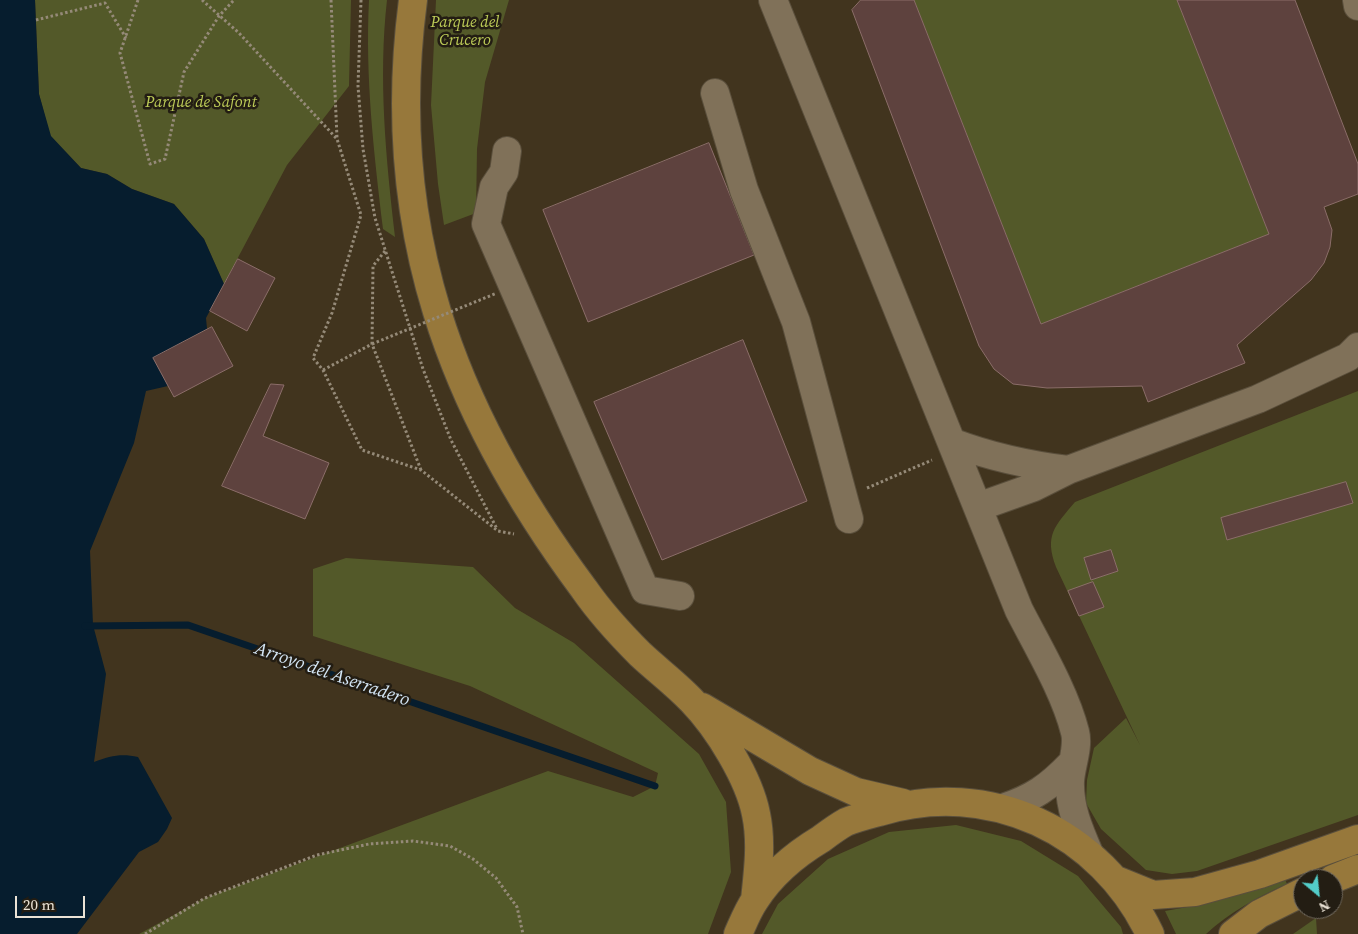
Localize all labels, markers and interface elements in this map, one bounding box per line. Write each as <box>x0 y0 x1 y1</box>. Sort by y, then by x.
park label: Parque del Crucero <box>430 13 500 51</box>
park label: Parque de Safont <box>145 93 257 113</box>
water label: Arroyo del Aserradero <box>252 638 412 712</box>
north arrow <box>1293 869 1343 919</box>
scale bar <box>18 886 88 918</box>
text: 20 m <box>23 894 55 915</box>
text: N <box>1315 895 1334 918</box>

